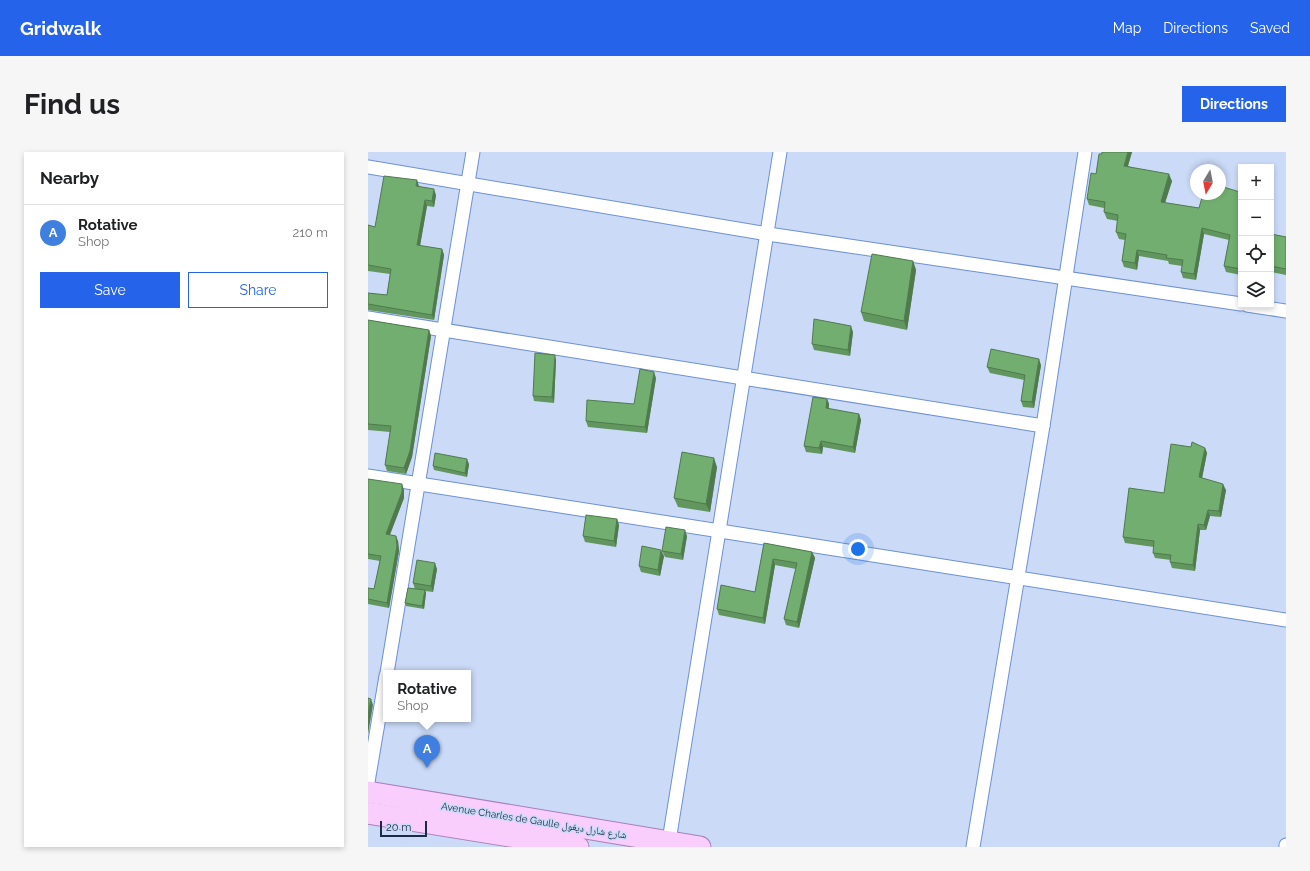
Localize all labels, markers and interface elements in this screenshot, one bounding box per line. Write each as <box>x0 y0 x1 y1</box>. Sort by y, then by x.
text: Gridwalk <box>20 17 101 39</box>
text: Map <box>1113 20 1141 36</box>
text: Directions <box>1163 20 1228 36</box>
text: Saved <box>1250 20 1290 36</box>
button: Directions <box>1182 86 1286 122</box>
text: Find us <box>24 88 120 121</box>
north arrow <box>1190 164 1226 200</box>
map controls <box>1238 164 1274 308</box>
button: + <box>1238 164 1274 200</box>
text: Nearby <box>40 168 99 188</box>
button: − <box>1238 200 1274 236</box>
text: Rotative <box>78 216 138 234</box>
text: A <box>49 225 57 240</box>
text: 210 m <box>292 225 328 240</box>
text: Shop <box>78 234 109 249</box>
button: locate <box>1238 236 1274 272</box>
button: Save <box>40 272 180 308</box>
button: Share <box>188 272 328 308</box>
button: layers <box>1238 272 1274 308</box>
your location <box>848 539 868 559</box>
popup <box>383 670 471 722</box>
text: Rotative <box>397 680 457 698</box>
text: Shop <box>397 698 428 713</box>
pin: A <box>414 735 440 768</box>
street label: Avenue Charles de Gaulle شارع شارل ديغول <box>440 800 628 842</box>
scale bar <box>380 819 427 838</box>
text: 20 m <box>386 821 411 834</box>

